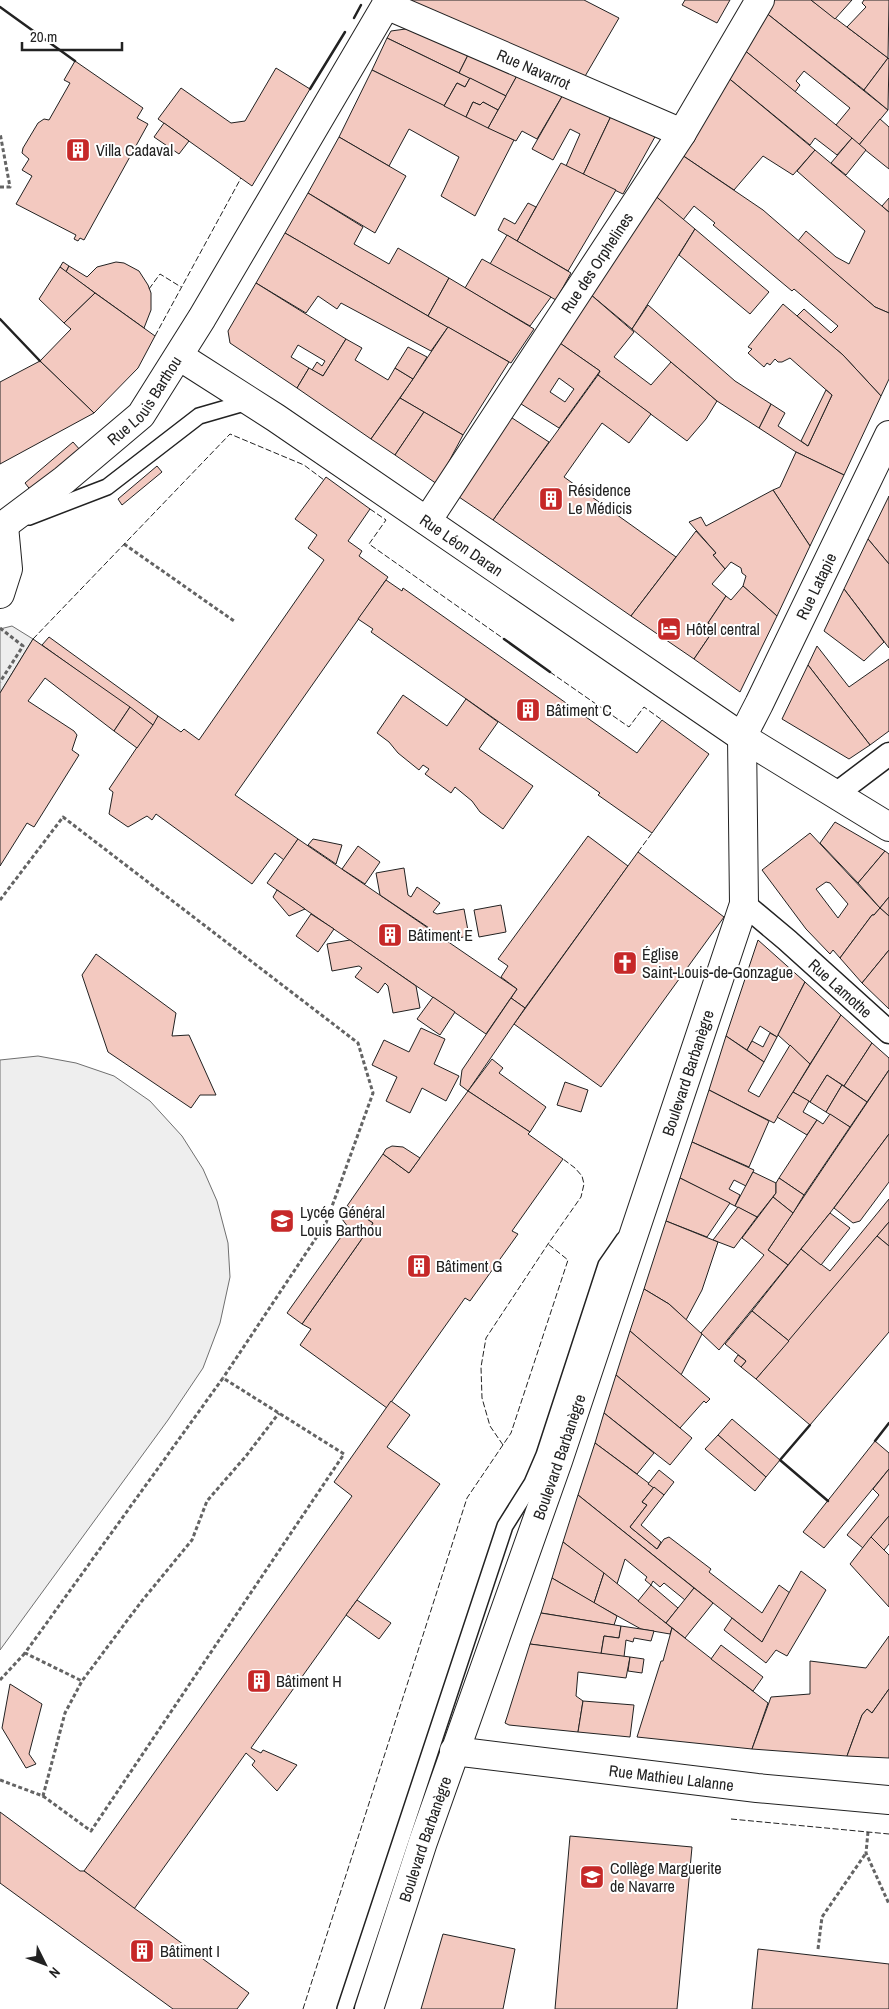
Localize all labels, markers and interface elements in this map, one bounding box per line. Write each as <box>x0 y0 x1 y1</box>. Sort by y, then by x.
scale bar <box>22 20 122 52</box>
text: 20 m <box>30 26 57 47</box>
street label: Rue Navarrot <box>494 43 574 95</box>
building icon: Villa Cadaval <box>65 137 91 163</box>
place label: Villa Cadaval <box>96 139 173 161</box>
street label: Rue des Orphelines <box>555 208 638 318</box>
street label: Rue Louis Barthou <box>102 352 186 450</box>
place label: Résidence Le Médicis <box>568 479 632 519</box>
building icon: Résidence Le Médicis <box>538 486 564 512</box>
street label: Rue Léon Daran <box>416 509 508 581</box>
street label: Rue Latapie <box>790 549 841 623</box>
hotel icon: Hôtel central <box>656 616 682 642</box>
place label: Hôtel central <box>686 618 760 640</box>
building icon: Bâtiment C <box>515 697 541 723</box>
place label: Bâtiment C <box>546 699 612 721</box>
building icon: Bâtiment E <box>377 922 403 948</box>
place label: Bâtiment E <box>408 924 473 946</box>
place label: Église Saint-Louis-de-Gonzague <box>642 943 793 983</box>
church icon: Église Saint-Louis-de-Gonzague <box>612 950 638 976</box>
street label: Rue Lamothe <box>804 954 877 1023</box>
street label: Boulevard Barbanègre <box>656 1007 719 1139</box>
place label: Lycée Général Louis Barthou <box>300 1201 385 1241</box>
school or university icon: Lycée Général Louis Barthou <box>269 1208 295 1234</box>
building icon: Bâtiment G <box>406 1253 432 1279</box>
place label: Bâtiment G <box>436 1255 502 1277</box>
street label: Boulevard Barbanègre <box>527 1391 591 1523</box>
building icon: Bâtiment H <box>246 1668 272 1694</box>
place label: Bâtiment H <box>276 1670 342 1692</box>
street label: Rue Mathieu Lalanne <box>608 1759 735 1796</box>
street label: Boulevard Barbanègre <box>393 1773 456 1905</box>
place label: Collège Marguerite de Navarre <box>610 1857 722 1897</box>
school or university icon: Collège Marguerite de Navarre <box>579 1864 605 1890</box>
building icon: Bâtiment I <box>129 1938 155 1964</box>
north arrow <box>20 1939 70 1989</box>
place label: Bâtiment I <box>160 1940 220 1962</box>
text: N <box>45 1964 64 1982</box>

